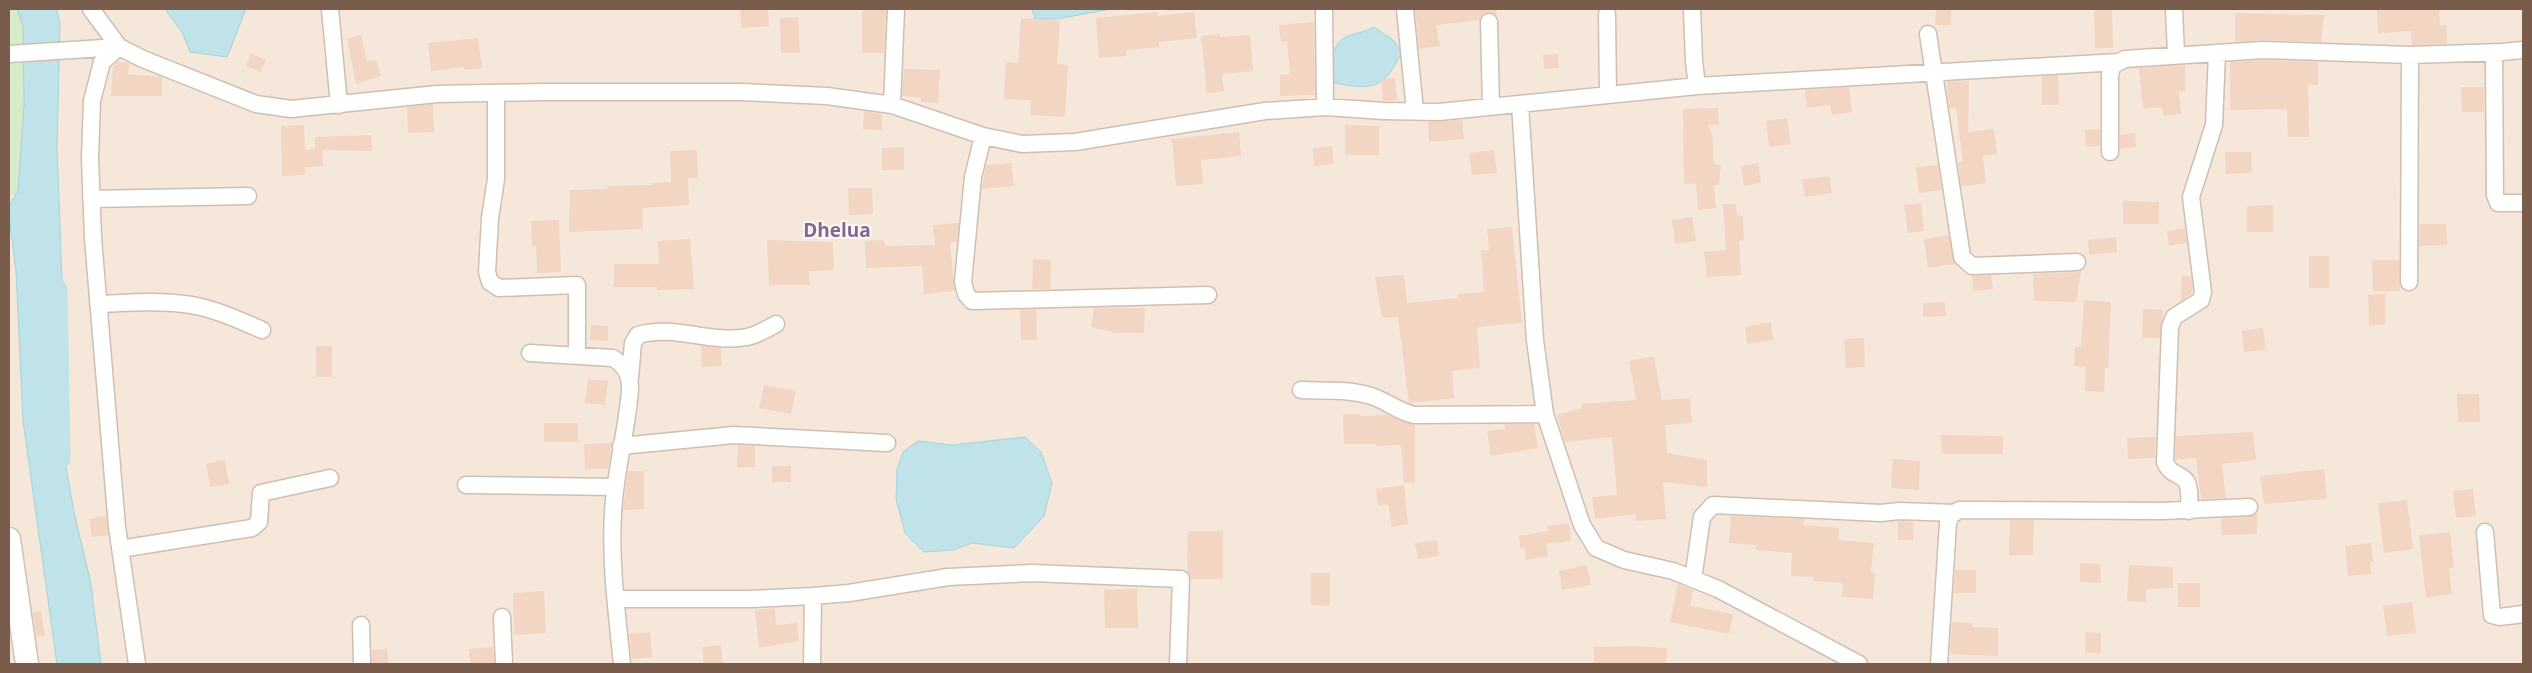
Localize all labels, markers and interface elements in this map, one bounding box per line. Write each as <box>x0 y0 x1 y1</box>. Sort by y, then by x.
district label: Dhelua <box>803 217 871 243</box>

